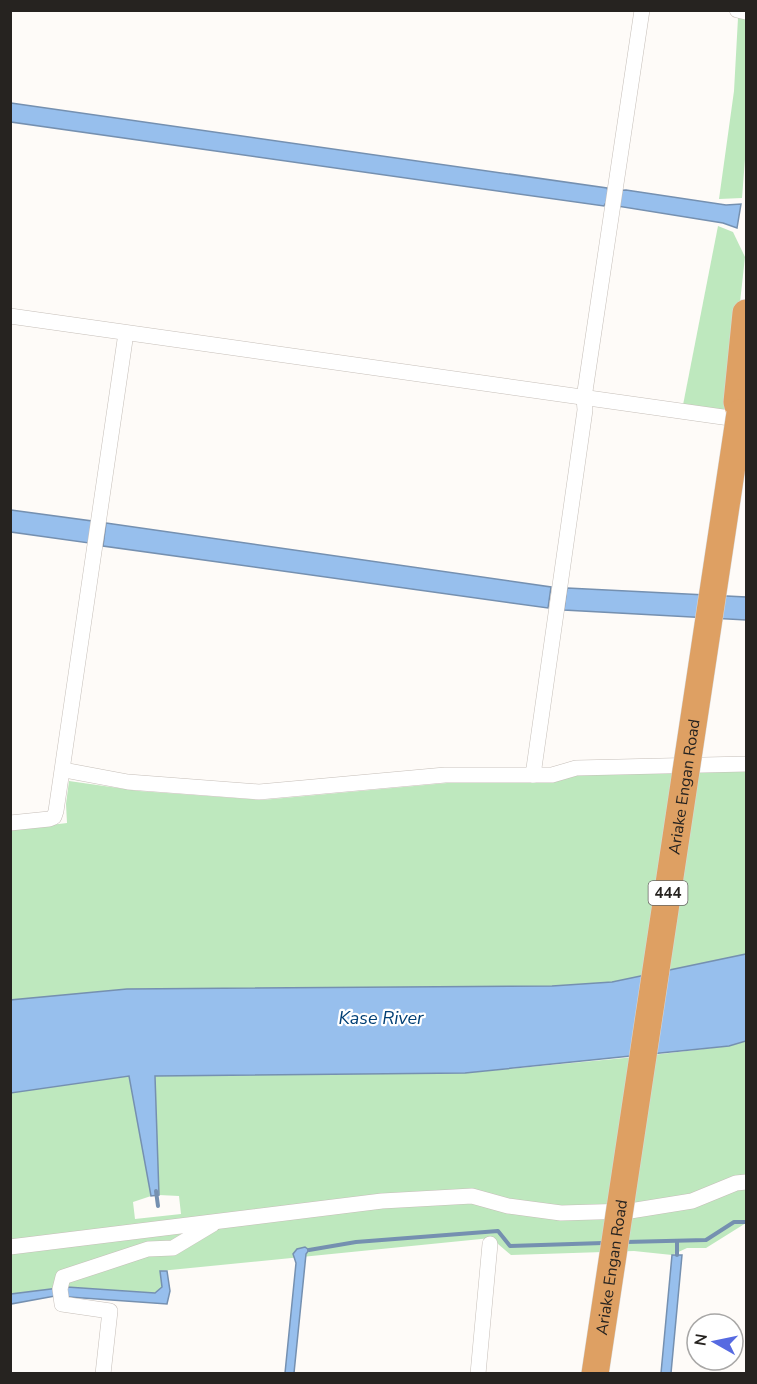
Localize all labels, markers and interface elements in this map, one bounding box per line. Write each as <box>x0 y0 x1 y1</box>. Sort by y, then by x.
street label: Ariake Engan Road <box>664 718 706 856</box>
road number: 444 <box>648 881 688 905</box>
water label: Kase River <box>338 1006 424 1030</box>
street label: Ariake Engan Road <box>591 1198 633 1337</box>
north arrow <box>685 1312 745 1372</box>
text: N <box>689 1332 713 1347</box>

